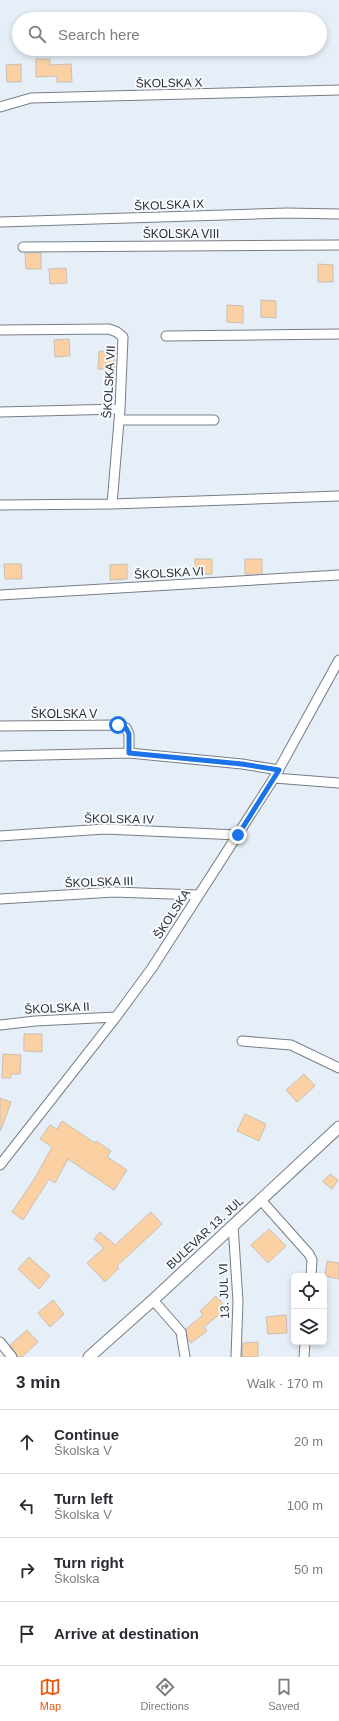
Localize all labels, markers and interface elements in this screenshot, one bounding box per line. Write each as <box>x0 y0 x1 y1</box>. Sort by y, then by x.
search box <box>12 12 327 56</box>
icon: search <box>26 23 48 45</box>
text: Search here <box>58 26 140 43</box>
street label: ŠKOLSKA X <box>136 74 202 91</box>
street label: ŠKOLSKA IX <box>134 196 204 213</box>
street label: ŠKOLSKA VIII <box>143 226 219 241</box>
street label: ŠKOLSKA VII <box>99 345 118 419</box>
street label: ŠKOLSKA VI <box>134 563 204 582</box>
street label: ŠKOLSKA V <box>31 706 97 721</box>
route start <box>109 716 127 734</box>
street label: ŠKOLSKA IV <box>84 810 154 827</box>
route end <box>229 826 247 844</box>
street label: ŠKOLSKA III <box>64 873 134 890</box>
street label: ŠKOLSKA <box>150 886 193 941</box>
street label: ŠKOLSKA II <box>24 998 90 1017</box>
street label: BULEVAR 13. JUL <box>164 1194 247 1272</box>
street label: 13. JUL VI <box>216 1263 232 1319</box>
map controls <box>291 1273 327 1345</box>
button: locate <box>291 1273 327 1309</box>
button: layers <box>291 1309 327 1345</box>
text: 3 min <box>16 1373 60 1392</box>
text: Walk · 170 m <box>247 1376 323 1391</box>
text: Continue <box>54 1426 119 1443</box>
icon: ahead <box>16 1431 38 1453</box>
text: 20 m <box>294 1434 323 1449</box>
text: Školska V <box>54 1443 112 1458</box>
text: Turn left <box>54 1490 113 1507</box>
icon: left <box>16 1495 38 1517</box>
text: 100 m <box>287 1498 323 1513</box>
text: Školska V <box>54 1507 112 1522</box>
text: Turn right <box>54 1554 124 1571</box>
icon: right <box>16 1559 38 1581</box>
text: 50 m <box>294 1562 323 1577</box>
text: Školska <box>54 1571 100 1586</box>
icon: arrive <box>16 1623 38 1645</box>
text: Arrive at destination <box>54 1625 199 1642</box>
tab: Map <box>39 1676 61 1712</box>
tab: Directions <box>140 1676 189 1712</box>
tab: Saved <box>268 1676 299 1712</box>

